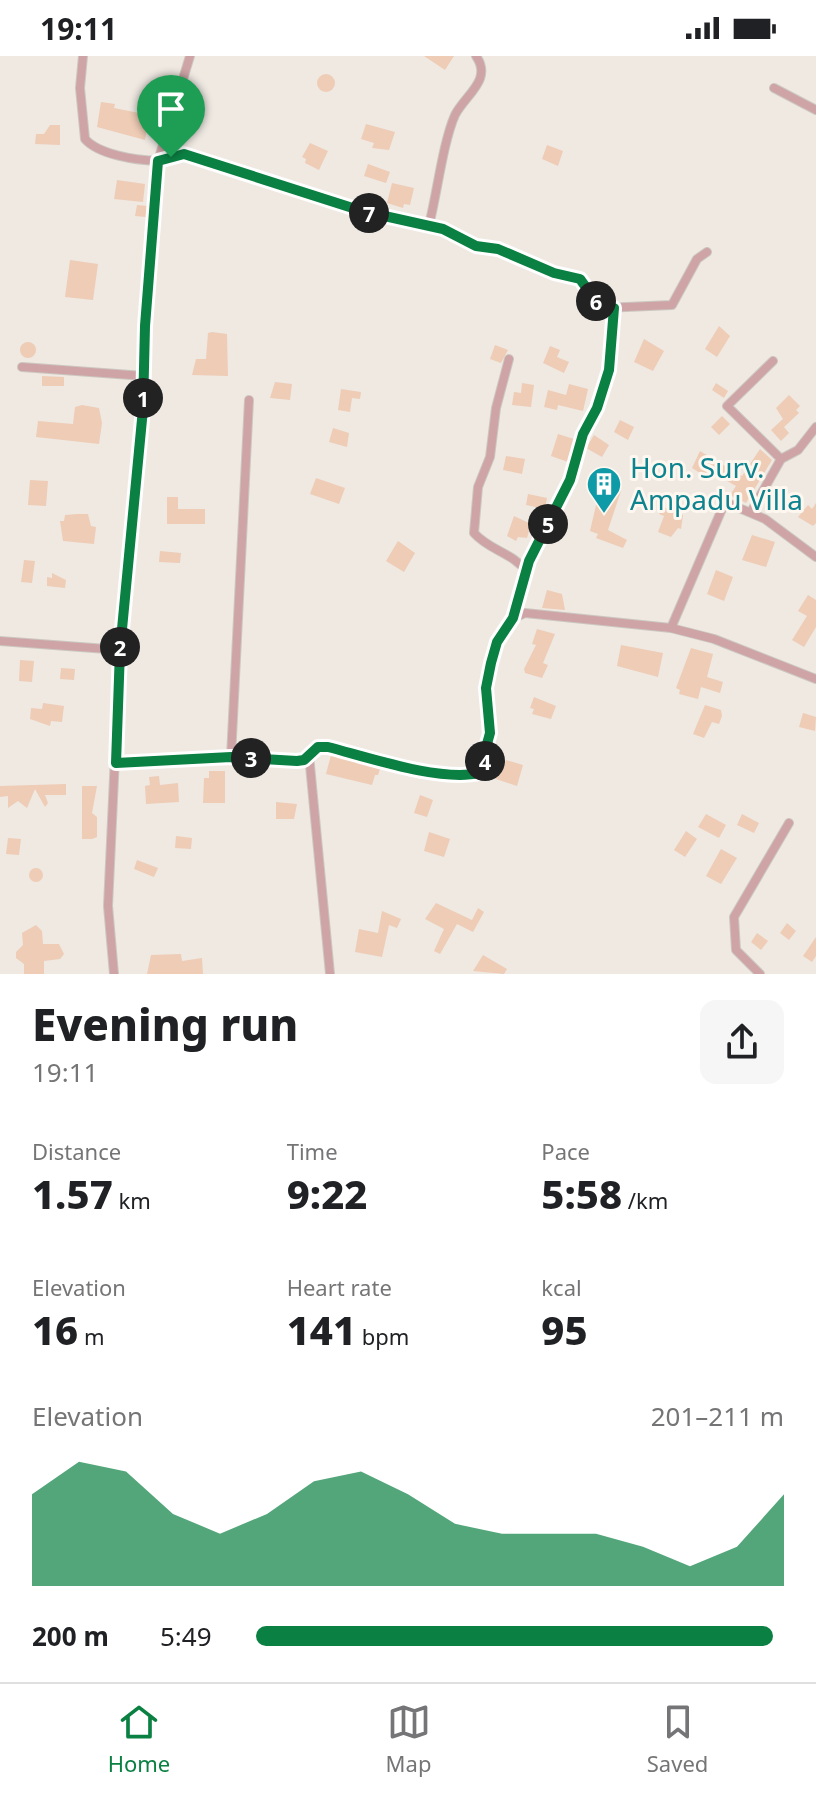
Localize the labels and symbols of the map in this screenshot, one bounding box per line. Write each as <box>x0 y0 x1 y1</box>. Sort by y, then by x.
pin <box>137 75 205 157</box>
pin: 7 <box>349 193 389 233</box>
pin: 6 <box>576 281 616 321</box>
pin: 1 <box>123 378 163 418</box>
place label: Hon. Surv. Ampadu Villa <box>630 448 803 518</box>
building icon: Hon. Surv. Ampadu Villa <box>585 465 623 515</box>
pin: 5 <box>528 504 568 544</box>
pin: 2 <box>100 627 140 667</box>
pin: 3 <box>231 738 271 778</box>
pin: 4 <box>465 741 505 781</box>

